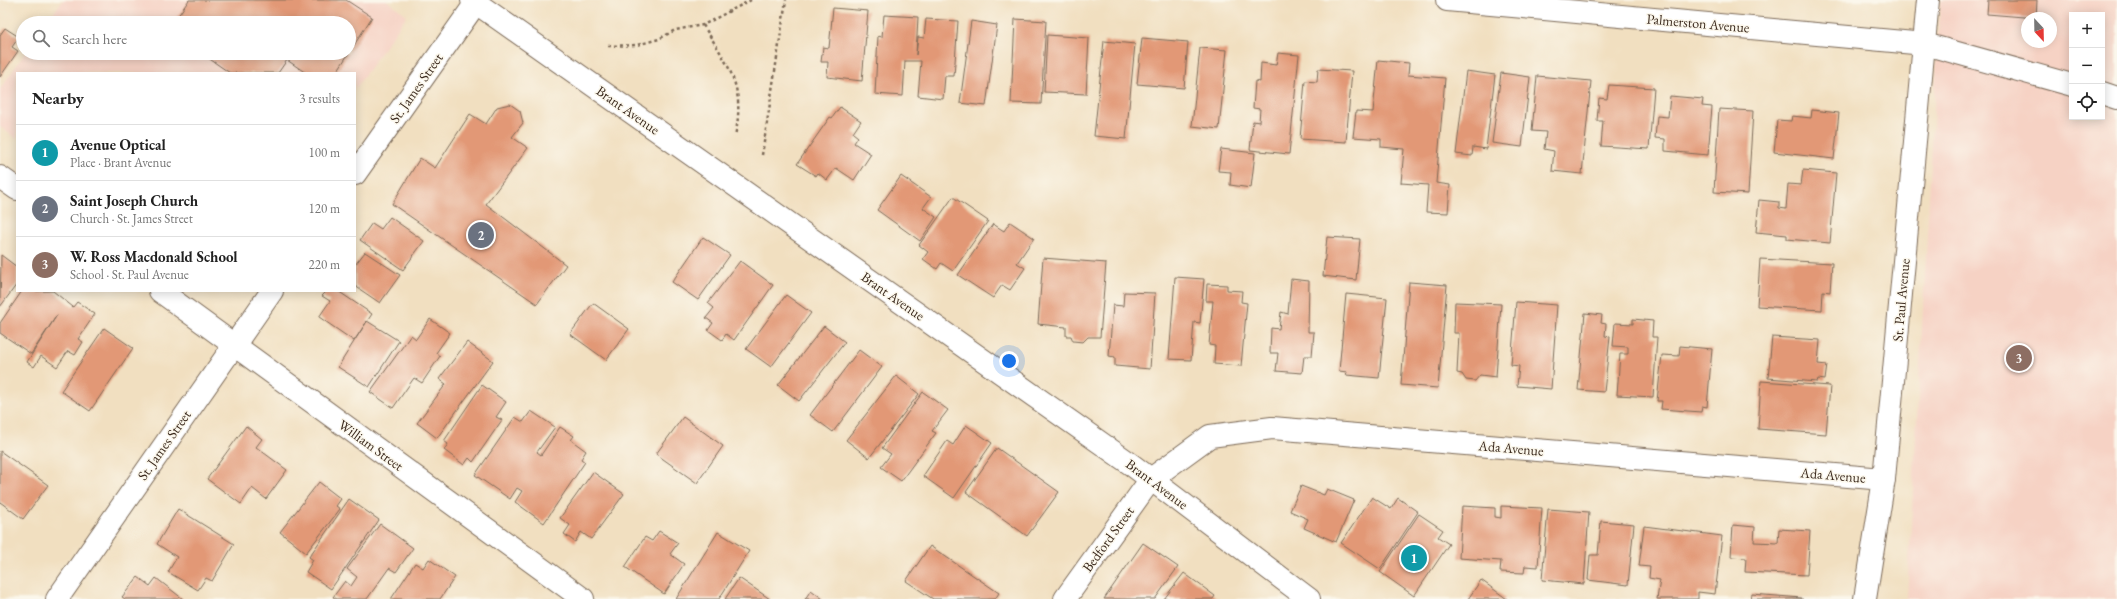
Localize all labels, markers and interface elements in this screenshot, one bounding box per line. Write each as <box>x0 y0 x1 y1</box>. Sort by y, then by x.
street label: Palmerston Avenue <box>1646 10 1751 37</box>
north arrow <box>2021 12 2057 48</box>
map controls <box>2069 12 2105 120</box>
button: + <box>2069 12 2105 48</box>
search box <box>16 16 356 60</box>
icon: search <box>30 27 52 49</box>
text: Search here <box>62 29 127 48</box>
button: − <box>2069 48 2105 84</box>
street label: St. James Street <box>385 49 447 127</box>
street label: Brant Avenue <box>593 82 664 139</box>
button: locate <box>2069 84 2105 120</box>
text: Nearby <box>32 87 84 109</box>
text: 3 results <box>299 90 340 107</box>
text: Avenue Optical <box>70 135 166 154</box>
text: 1 <box>42 144 48 161</box>
text: 100 m <box>309 144 340 161</box>
text: Place · Brant Avenue <box>70 154 171 171</box>
text: Saint Joseph Church <box>70 191 198 210</box>
text: 2 <box>42 200 48 217</box>
text: 120 m <box>309 200 340 217</box>
text: Church · St. James Street <box>70 210 193 227</box>
pin: 2 <box>468 220 494 250</box>
text: W. Ross Macdonald School <box>70 247 238 266</box>
text: 3 <box>42 256 48 273</box>
text: 220 m <box>309 256 340 273</box>
street label: St. Paul Avenue <box>1888 257 1914 342</box>
text: School · St. Paul Avenue <box>70 266 189 283</box>
street label: Brant Avenue <box>858 268 929 325</box>
pin: 3 <box>2006 343 2032 373</box>
your location <box>999 351 1019 371</box>
street label: St. James Street <box>133 406 195 484</box>
street label: William Street <box>335 415 408 475</box>
street label: Ada Avenue <box>1477 436 1545 460</box>
street label: Brant Avenue <box>1122 455 1192 514</box>
street label: Ada Avenue <box>1799 463 1867 487</box>
street label: Bedford Street <box>1078 502 1138 575</box>
pin: 1 <box>1401 543 1427 573</box>

